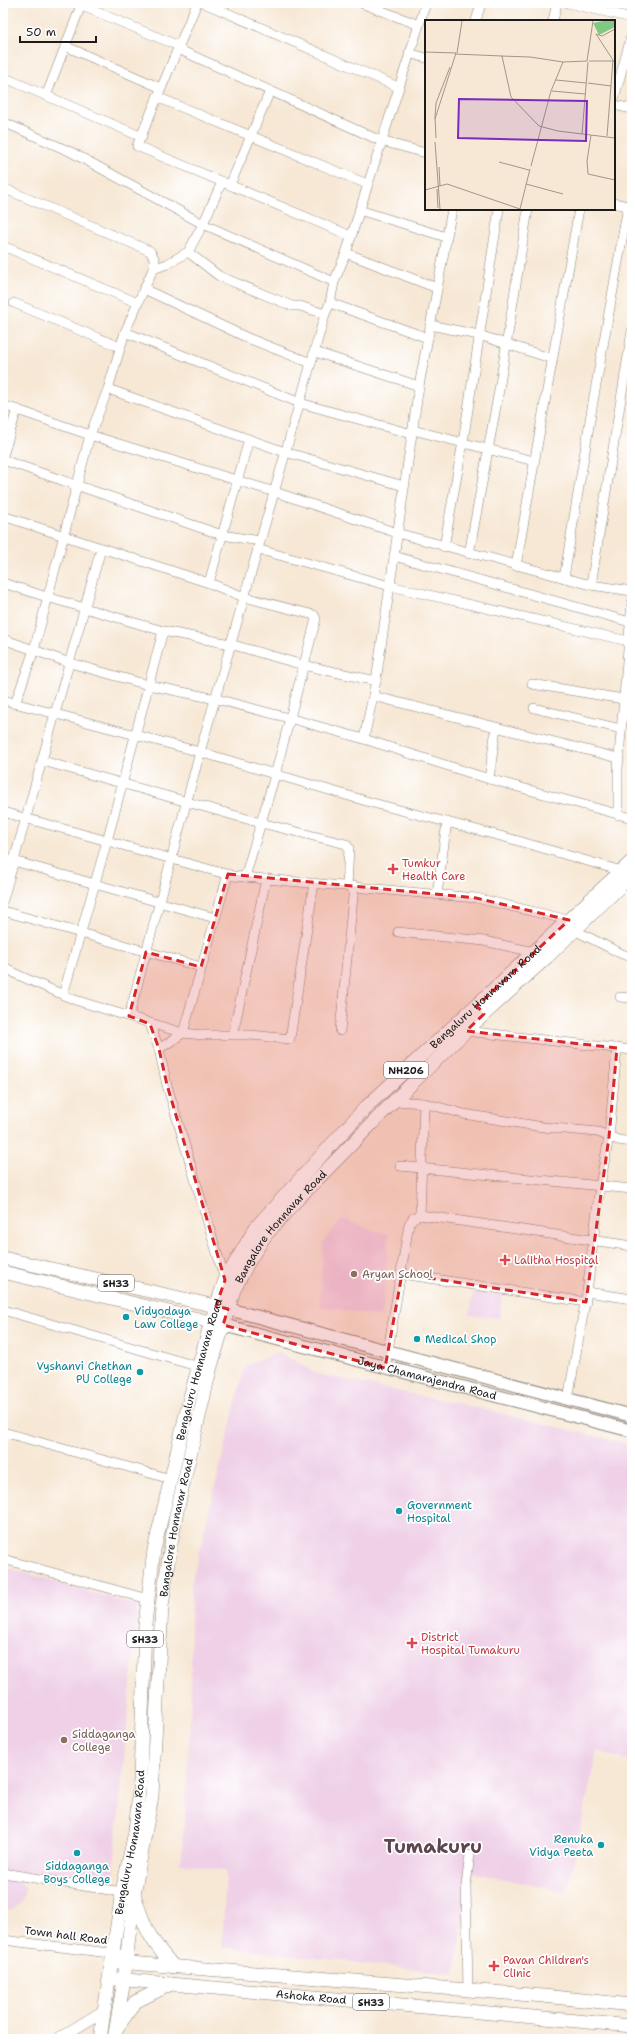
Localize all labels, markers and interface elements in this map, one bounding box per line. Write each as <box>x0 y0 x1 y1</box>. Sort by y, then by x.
scale bar <box>20 18 96 44</box>
inset map <box>425 20 615 210</box>
text: 50 m <box>26 24 56 40</box>
place label: Tumkur Health Care <box>402 856 465 884</box>
marker: Tumkur Health Care <box>387 863 399 875</box>
street label: Bengaluru Honnavara Road <box>427 942 545 1052</box>
road number: NH206 <box>384 1062 428 1078</box>
street label: Bangalore Honnavar Road <box>232 1167 330 1286</box>
place label: Lalitha Hospital <box>514 1253 599 1268</box>
marker: Lalitha Hospital <box>499 1254 511 1266</box>
place label: Aryan School <box>362 1267 434 1282</box>
marker: Aryan School <box>349 1269 359 1279</box>
road number: SH33 <box>98 1275 134 1291</box>
street label: Bengaluru Honnavara Road <box>173 1297 226 1442</box>
place label: Vidyodaya Law College <box>134 1304 198 1332</box>
marker: Vidyodaya Law College <box>121 1312 131 1322</box>
place label: Medical Shop <box>425 1332 496 1347</box>
marker: Medical Shop <box>412 1334 422 1344</box>
street label: Jaya Chamarajendra Road <box>356 1353 498 1404</box>
place label: Vyshanvi Chethan PU College <box>36 1359 132 1387</box>
marker: Vyshanvi Chethan PU College <box>135 1367 145 1377</box>
street label: Bangalore Honnavar Road <box>156 1457 197 1598</box>
place label: Government Hospital <box>407 1498 472 1526</box>
marker: Government Hospital <box>394 1506 404 1516</box>
place label: District Hospital Tumakuru <box>421 1630 520 1658</box>
road number: SH33 <box>127 1631 163 1647</box>
marker: District Hospital Tumakuru <box>406 1637 418 1649</box>
place label: Siddaganga College <box>72 1727 136 1755</box>
marker: Siddaganga College <box>59 1735 69 1745</box>
street label: Bengaluru Honnavara Road <box>112 1770 148 1916</box>
place label: Renuka Vidya Peeta <box>529 1832 593 1860</box>
district label: Tumakuru <box>384 1834 482 1859</box>
marker: Renuka Vidya Peeta <box>596 1840 606 1850</box>
marker: Siddaganga Boys College <box>72 1848 82 1858</box>
place label: Siddaganga Boys College <box>43 1859 111 1887</box>
street label: Town hall Road <box>24 1923 108 1948</box>
place label: Pavan Children's Clinic <box>503 1953 589 1981</box>
marker: Pavan Children's Clinic <box>488 1960 500 1972</box>
street label: Ashoka Road <box>275 1987 347 2008</box>
road number: SH33 <box>353 1994 389 2010</box>

